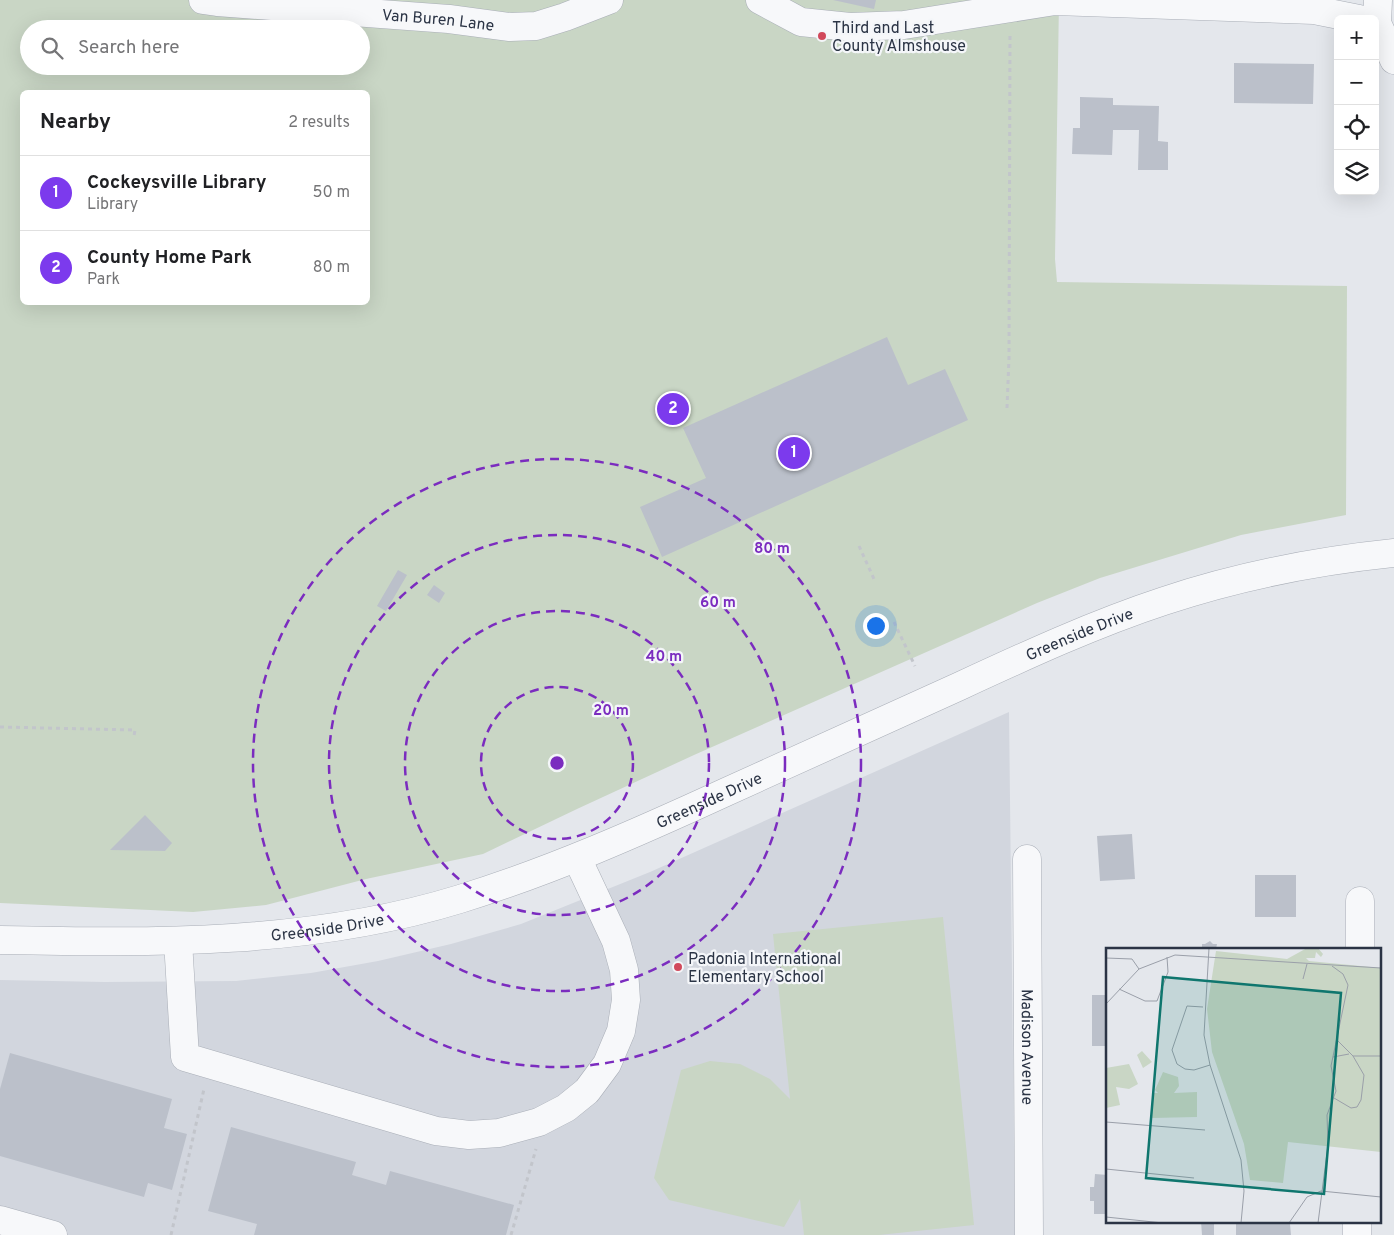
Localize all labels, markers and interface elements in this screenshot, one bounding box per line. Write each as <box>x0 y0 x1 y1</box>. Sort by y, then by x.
street label: Van Buren Lane <box>381 6 495 37</box>
map controls <box>1334 15 1379 195</box>
button: + <box>1334 15 1379 60</box>
place label: Third and Last County Almshouse <box>832 19 966 57</box>
search box <box>20 20 370 75</box>
marker: Third and Last County Almshouse <box>816 30 828 42</box>
icon: search <box>38 34 66 62</box>
text: Search here <box>78 36 180 60</box>
button: − <box>1334 60 1379 105</box>
button: locate <box>1334 105 1379 150</box>
text: Nearby <box>40 109 111 136</box>
text: 2 results <box>288 113 350 133</box>
button: layers <box>1334 150 1379 195</box>
text: Cockeysville Library <box>87 171 267 195</box>
text: 1 <box>53 183 59 203</box>
text: 50 m <box>313 183 350 203</box>
text: Library <box>87 195 138 215</box>
text: County Home Park <box>87 246 252 270</box>
text: 2 <box>51 258 61 278</box>
text: 80 m <box>313 258 350 278</box>
text: Park <box>87 270 120 290</box>
pin: 2 <box>657 390 689 428</box>
pin: 1 <box>778 434 810 472</box>
text: 80 m <box>754 540 790 559</box>
text: 60 m <box>700 594 736 613</box>
street label: Greenside Drive <box>1023 605 1136 667</box>
your location <box>863 613 889 639</box>
text: 40 m <box>646 648 682 667</box>
text: 20 m <box>593 702 629 721</box>
centre of rings <box>548 754 566 772</box>
street label: Greenside Drive <box>653 769 766 834</box>
street label: Greenside Drive <box>270 911 386 947</box>
inset map <box>1106 948 1382 1222</box>
place label: Padonia International Elementary School <box>688 950 841 988</box>
marker: Padonia International Elementary School <box>672 961 684 973</box>
street label: Madison Avenue <box>1016 989 1036 1105</box>

